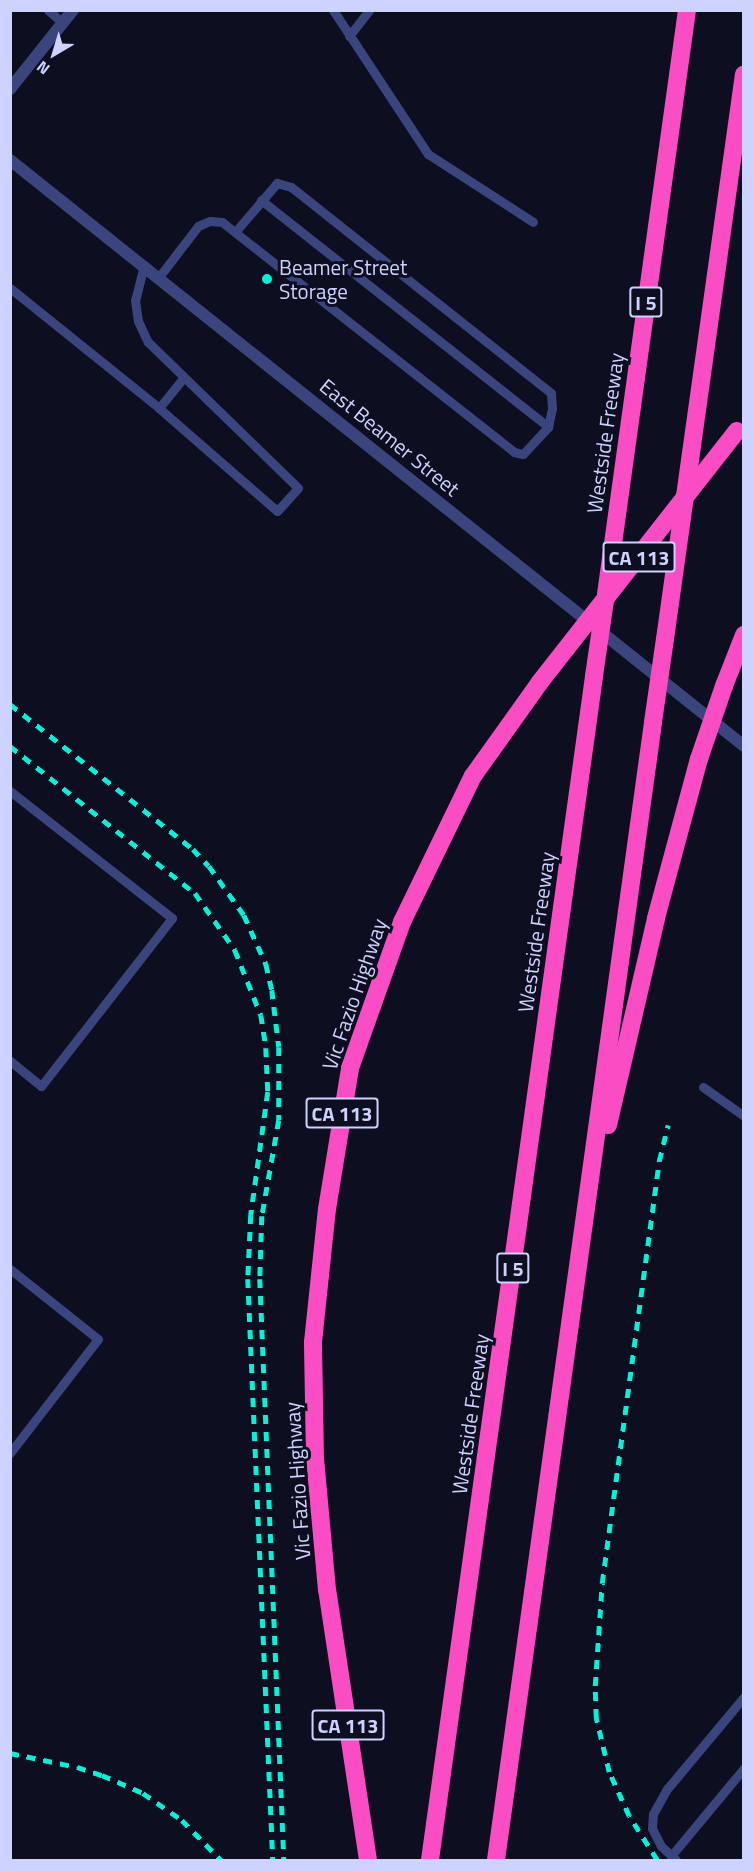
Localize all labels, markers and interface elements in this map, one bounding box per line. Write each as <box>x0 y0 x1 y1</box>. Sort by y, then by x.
north arrow <box>24 24 84 84</box>
text: N <box>31 55 55 81</box>
place label: Beamer Street Storage <box>279 254 407 304</box>
marker: Beamer Street Storage <box>260 272 274 286</box>
road number: I 5 <box>628 285 664 319</box>
street label: Westside Freeway <box>581 351 629 515</box>
street label: East Beamer Street <box>315 373 465 501</box>
road number: CA 113 <box>602 540 676 574</box>
street label: Westside Freeway <box>512 850 560 1014</box>
street label: Vic Fazio Highway <box>316 915 392 1073</box>
road number: CA 113 <box>304 1096 380 1130</box>
road number: I 5 <box>495 1251 531 1285</box>
street label: Westside Freeway <box>446 1332 494 1496</box>
street label: Vic Fazio Highway <box>279 1401 315 1561</box>
road number: CA 113 <box>310 1708 386 1742</box>

